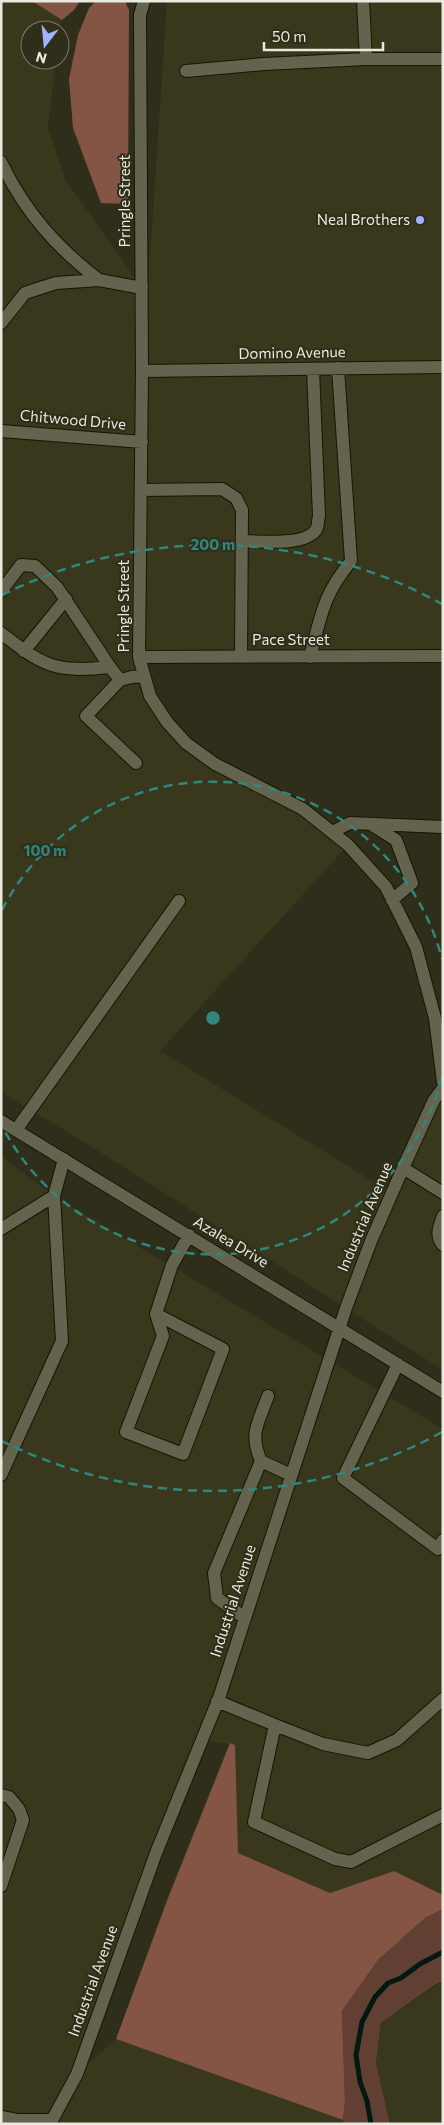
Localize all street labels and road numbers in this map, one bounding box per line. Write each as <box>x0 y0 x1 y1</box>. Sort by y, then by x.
street label: Pringle Street <box>115 155 133 247</box>
street label: Domino Avenue <box>238 342 346 362</box>
street label: Chitwood Drive <box>19 405 127 433</box>
street label: Pringle Street <box>114 560 132 652</box>
street label: Pace Street <box>252 630 330 648</box>
street label: Industrial Avenue <box>333 1159 395 1274</box>
street label: Azalea Drive <box>191 1212 272 1271</box>
street label: Industrial Avenue <box>205 1542 259 1659</box>
street label: Industrial Avenue <box>64 1922 121 2039</box>

